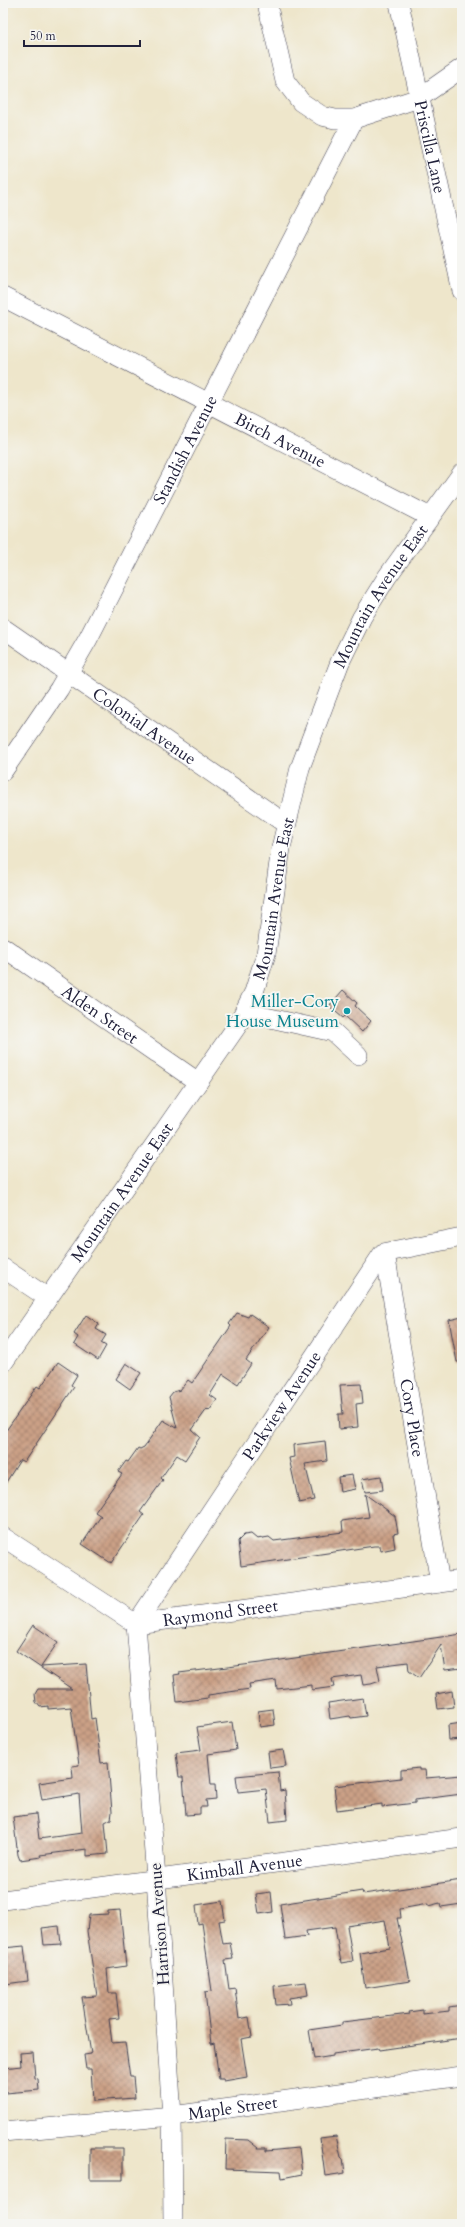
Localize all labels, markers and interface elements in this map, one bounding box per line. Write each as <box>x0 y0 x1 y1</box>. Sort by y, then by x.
scale bar <box>24 22 140 48</box>
text: 50 m <box>30 28 57 44</box>
street label: Priscilla Lane <box>409 98 451 196</box>
street label: Standish Avenue <box>148 391 223 508</box>
street label: Birch Avenue <box>231 407 330 473</box>
street label: Mountain Avenue East <box>328 519 434 672</box>
street label: Colonial Avenue <box>88 682 201 770</box>
street label: Mountain Avenue East <box>248 815 300 983</box>
street label: Alden Street <box>57 980 143 1050</box>
place label: Miller-Cory House Museum <box>226 990 340 1033</box>
marker: Miller-Cory House Museum <box>342 1006 352 1016</box>
street label: Mountain Avenue East <box>66 1118 179 1267</box>
street label: Parkview Avenue <box>237 1346 327 1465</box>
street label: Cory Place <box>394 1377 430 1459</box>
street label: Raymond Street <box>161 1594 280 1632</box>
street label: Kimball Avenue <box>185 1849 304 1887</box>
street label: Harrison Avenue <box>144 1862 175 1986</box>
street label: Maple Street <box>187 2090 280 2126</box>

